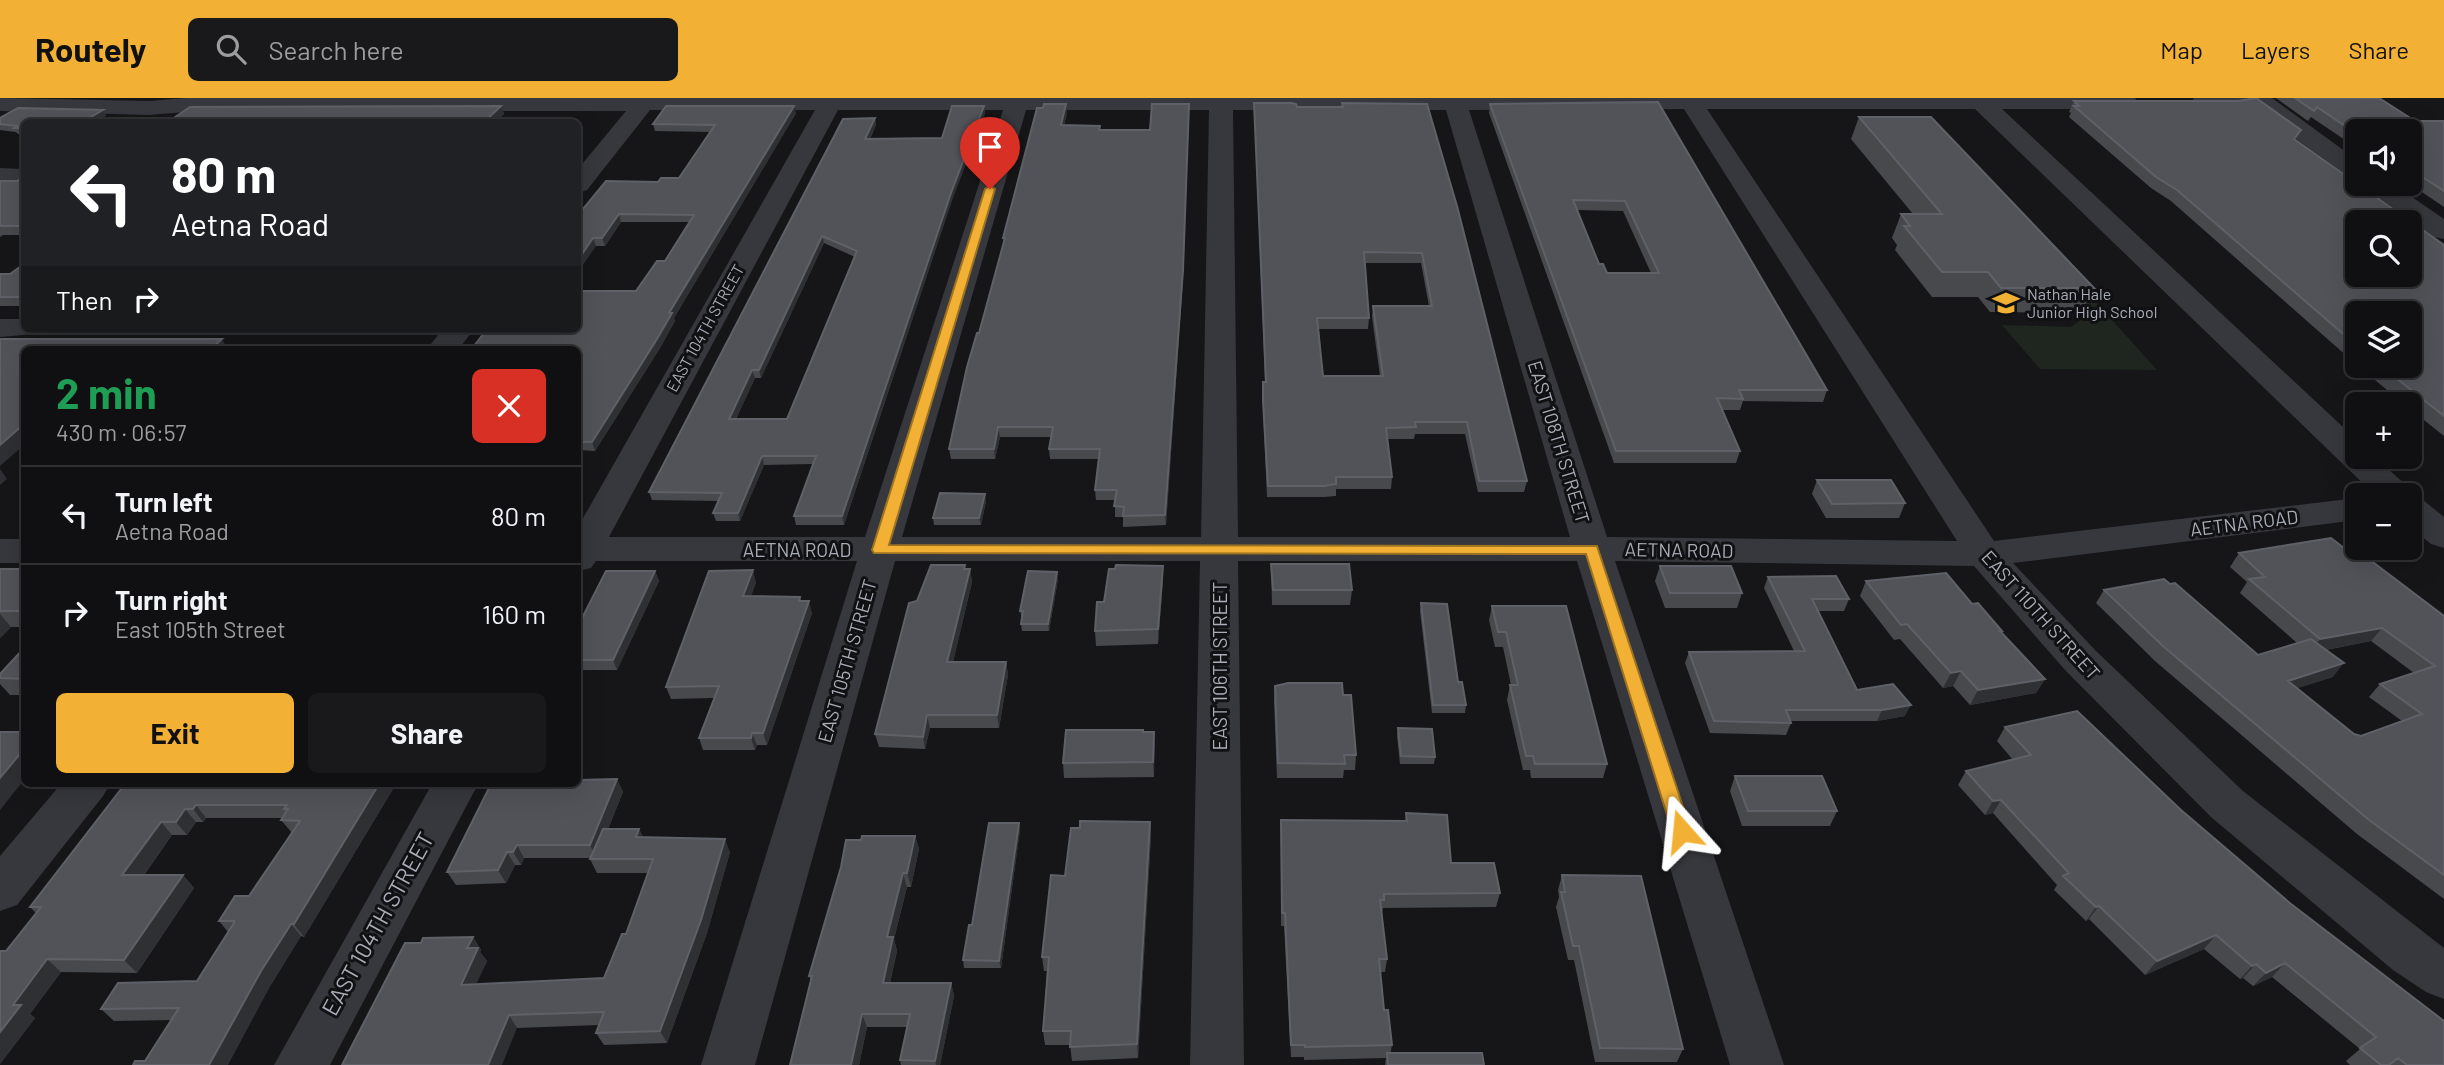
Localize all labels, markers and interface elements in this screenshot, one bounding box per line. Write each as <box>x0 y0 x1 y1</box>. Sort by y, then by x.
search box <box>188 18 678 81</box>
text: Routely <box>35 29 146 69</box>
icon: search <box>212 30 250 68</box>
text: Search here <box>268 34 404 65</box>
text: Map <box>2160 35 2203 64</box>
text: Layers <box>2241 35 2310 64</box>
text: Share <box>2348 35 2409 64</box>
pin <box>960 117 1020 189</box>
map controls <box>2345 119 2422 560</box>
button: sound <box>2345 119 2422 196</box>
icon: arrive <box>971 128 1009 166</box>
text: 80 m <box>171 144 276 203</box>
icon: left <box>56 147 147 238</box>
text: Aetna Road <box>171 204 329 242</box>
button: search <box>2345 210 2422 287</box>
street label: EAST 104TH STREET <box>662 261 747 395</box>
icon: right <box>127 280 165 318</box>
text: Then <box>56 284 113 315</box>
place label: Nathan Hale Junior High School <box>2027 284 2157 321</box>
school or university icon: Nathan Hale Junior High School <box>1991 288 2021 318</box>
button: layers <box>2345 301 2422 378</box>
street label: EAST 108TH STREET <box>1524 358 1595 526</box>
text: 2 min <box>56 367 157 417</box>
button: close <box>472 369 546 443</box>
button: + <box>2345 392 2422 469</box>
text: 430 m · 06:57 <box>56 418 187 446</box>
button: − <box>2345 483 2422 560</box>
text: Turn left <box>115 486 213 517</box>
icon: left <box>56 496 94 534</box>
text: 80 m <box>491 500 546 531</box>
street label: AETNA ROAD <box>2189 504 2299 541</box>
text: Aetna Road <box>115 517 229 545</box>
street label: AETNA ROAD <box>1624 537 1734 562</box>
street label: AETNA ROAD <box>743 538 851 561</box>
street label: EAST 110TH STREET <box>1977 545 2105 684</box>
street label: EAST 105TH STREET <box>812 577 881 745</box>
street label: EAST 106TH STREET <box>1208 582 1231 750</box>
text: Turn right <box>115 584 228 615</box>
icon: right <box>56 594 94 632</box>
text: 160 m <box>482 598 546 629</box>
text: East 105th Street <box>115 615 286 643</box>
button: Exit <box>56 693 294 773</box>
button: Share <box>308 693 546 773</box>
position arrow <box>1645 794 1719 868</box>
street label: EAST 104TH STREET <box>315 827 439 1020</box>

